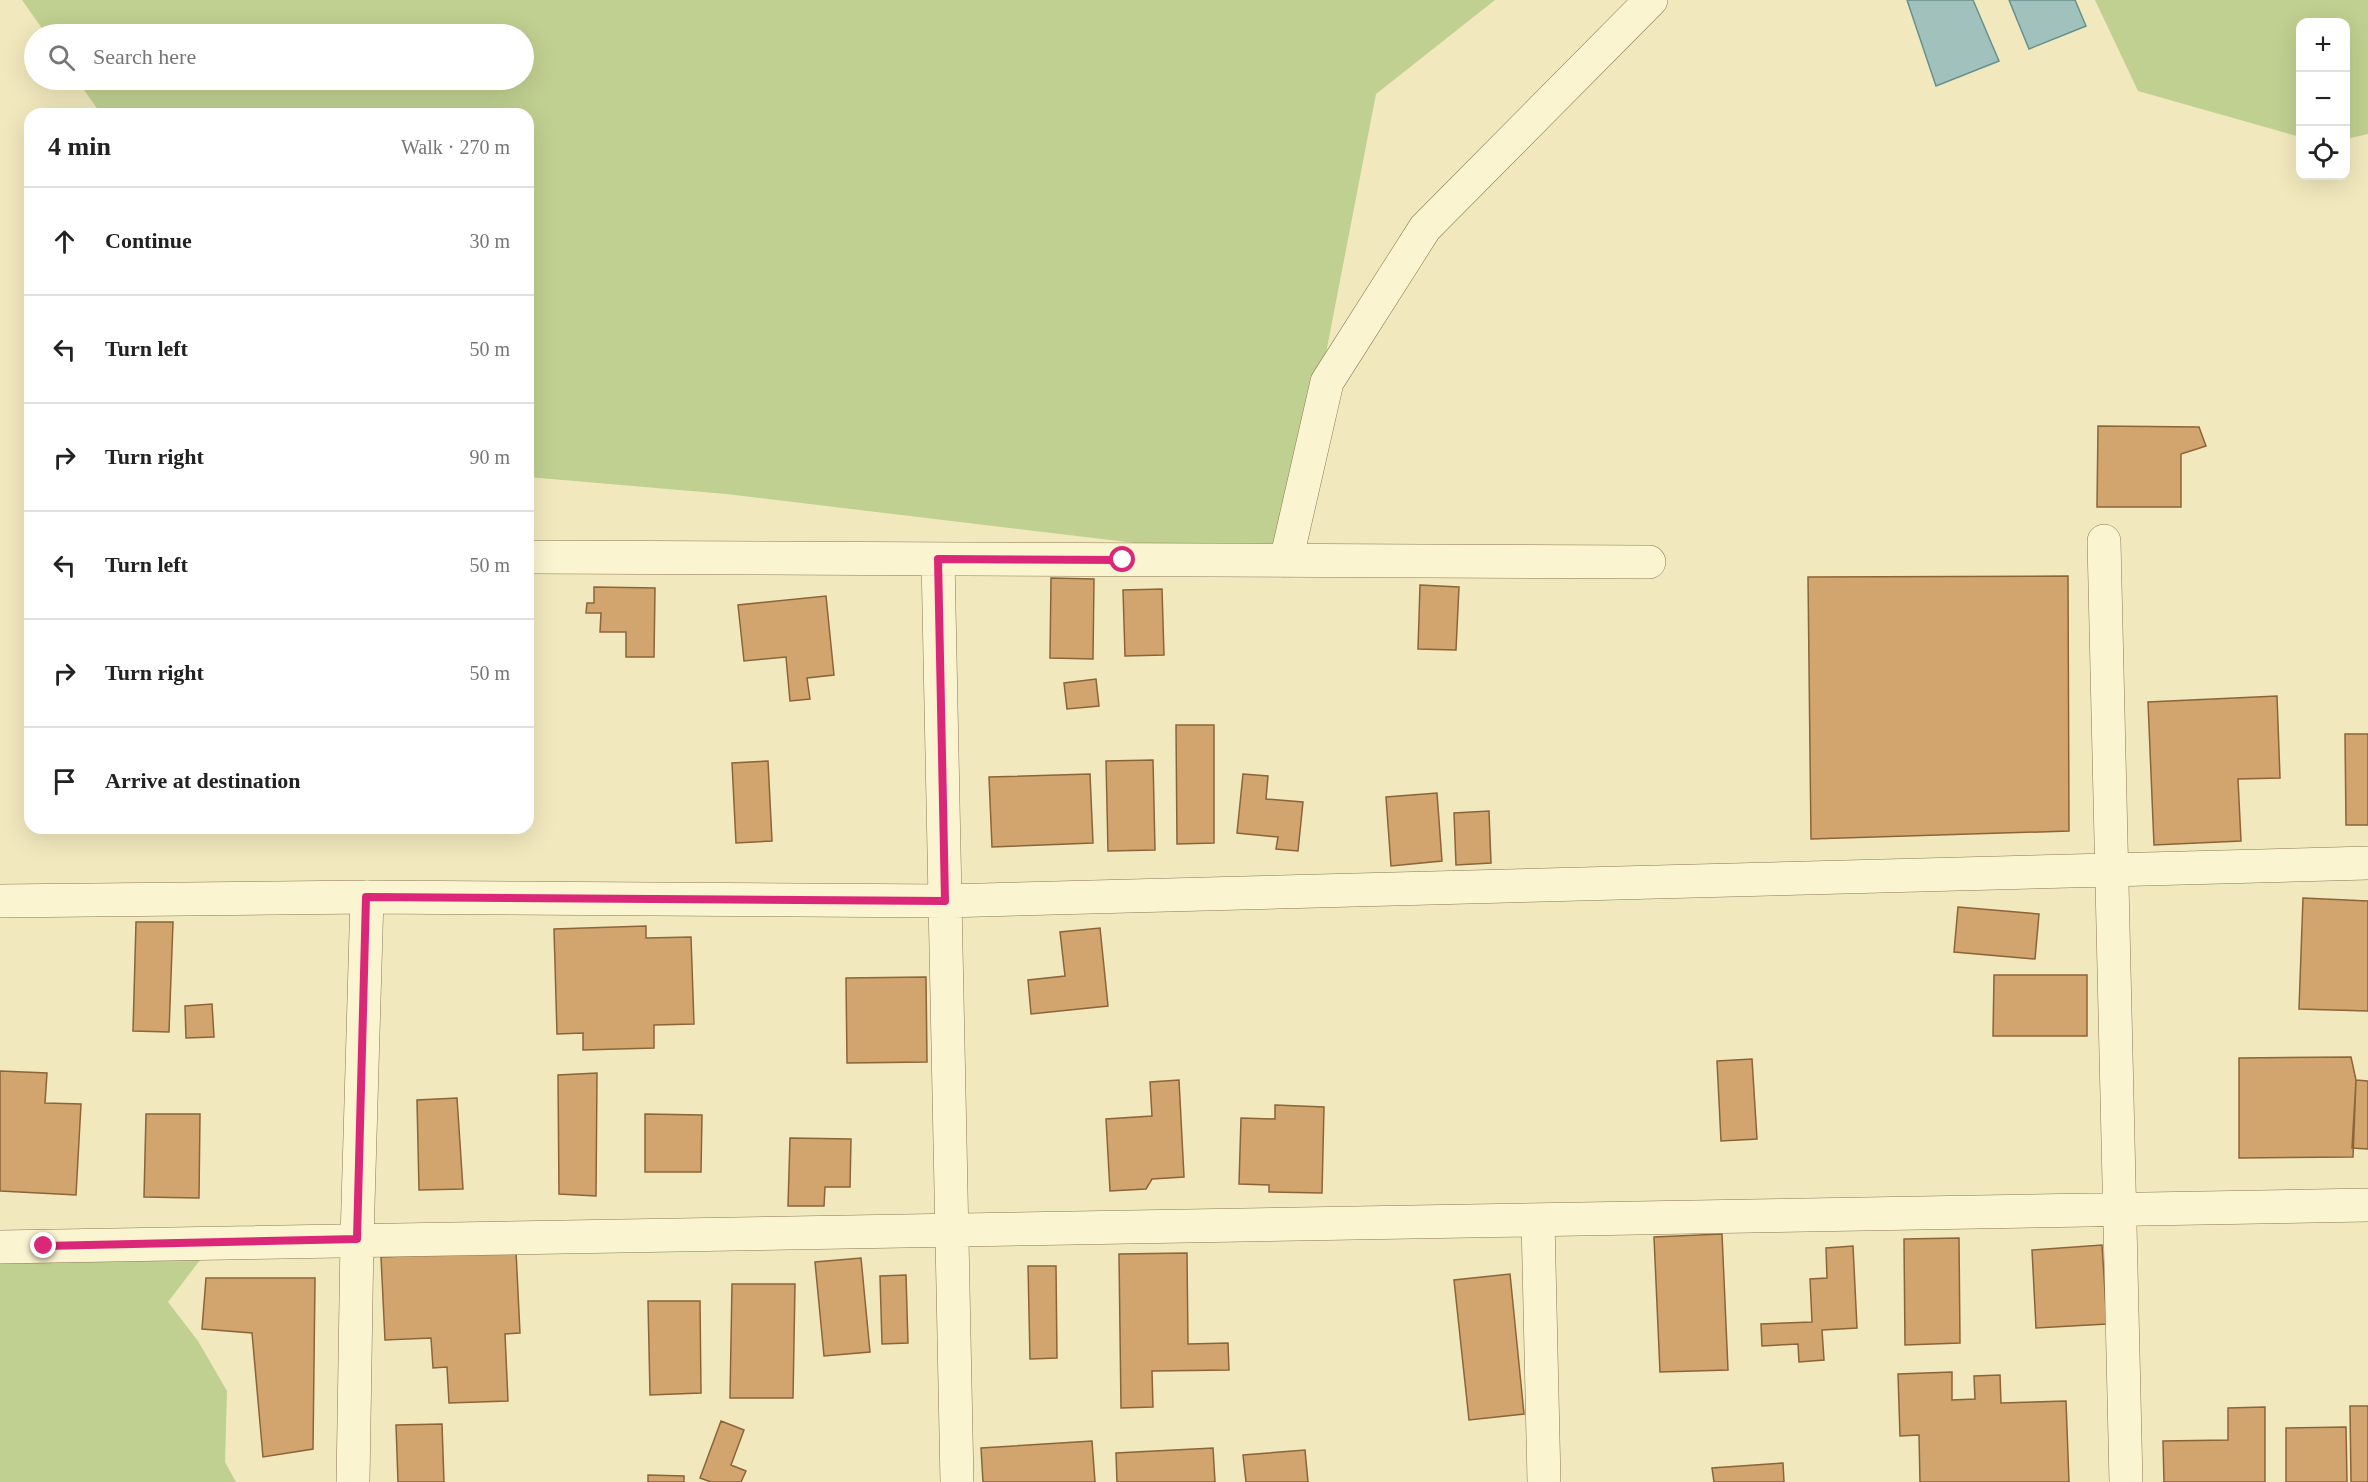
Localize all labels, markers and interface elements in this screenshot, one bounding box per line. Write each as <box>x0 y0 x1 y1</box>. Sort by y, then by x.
map controls <box>2296 18 2350 180</box>
button: + <box>2296 18 2350 72</box>
search box <box>24 24 534 90</box>
icon: search <box>45 41 78 74</box>
text: Search here <box>93 44 196 69</box>
button: − <box>2296 72 2350 126</box>
button: locate <box>2296 126 2350 180</box>
text: 4 min <box>48 132 111 161</box>
text: Walk · 270 m <box>401 136 510 158</box>
icon: ahead <box>48 225 81 258</box>
text: Continue <box>105 228 192 253</box>
text: 30 m <box>469 230 510 252</box>
icon: left <box>48 333 81 366</box>
text: Turn left <box>105 336 188 361</box>
text: 50 m <box>469 338 510 360</box>
icon: right <box>48 441 81 474</box>
text: Turn right <box>105 444 204 469</box>
text: 90 m <box>469 446 510 468</box>
route start <box>1109 546 1135 572</box>
icon: left <box>48 549 81 582</box>
text: Turn left <box>105 552 188 577</box>
text: 50 m <box>469 554 510 576</box>
icon: right <box>48 657 81 690</box>
text: Turn right <box>105 660 204 685</box>
text: 50 m <box>469 662 510 684</box>
icon: arrive <box>48 765 81 798</box>
text: Arrive at destination <box>105 768 301 793</box>
route end <box>30 1232 56 1258</box>

